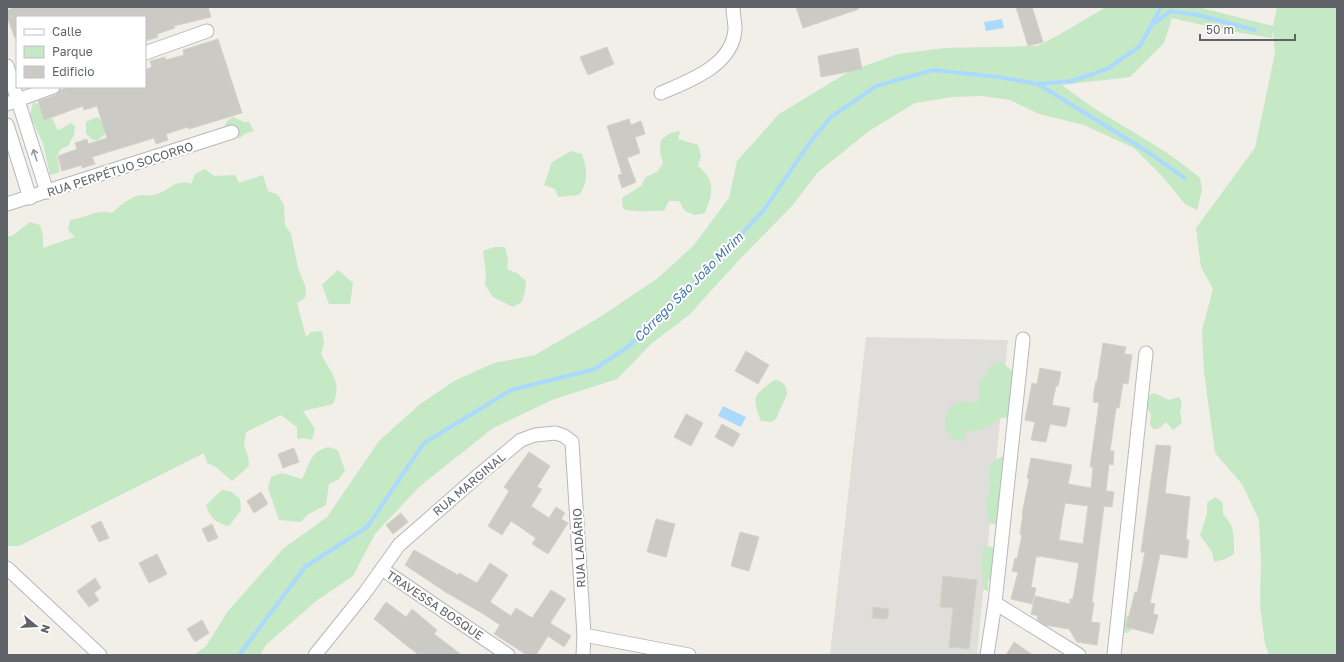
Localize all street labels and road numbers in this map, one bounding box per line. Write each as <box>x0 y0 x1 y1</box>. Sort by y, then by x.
street label: RUA PERPÉTUO SOCORRO <box>45 138 195 200</box>
street label: RUA MARGINAL <box>430 449 509 519</box>
street label: RUA LADÁRIO <box>569 508 589 588</box>
street label: TRAVESSA BOSQUE <box>384 567 486 643</box>

